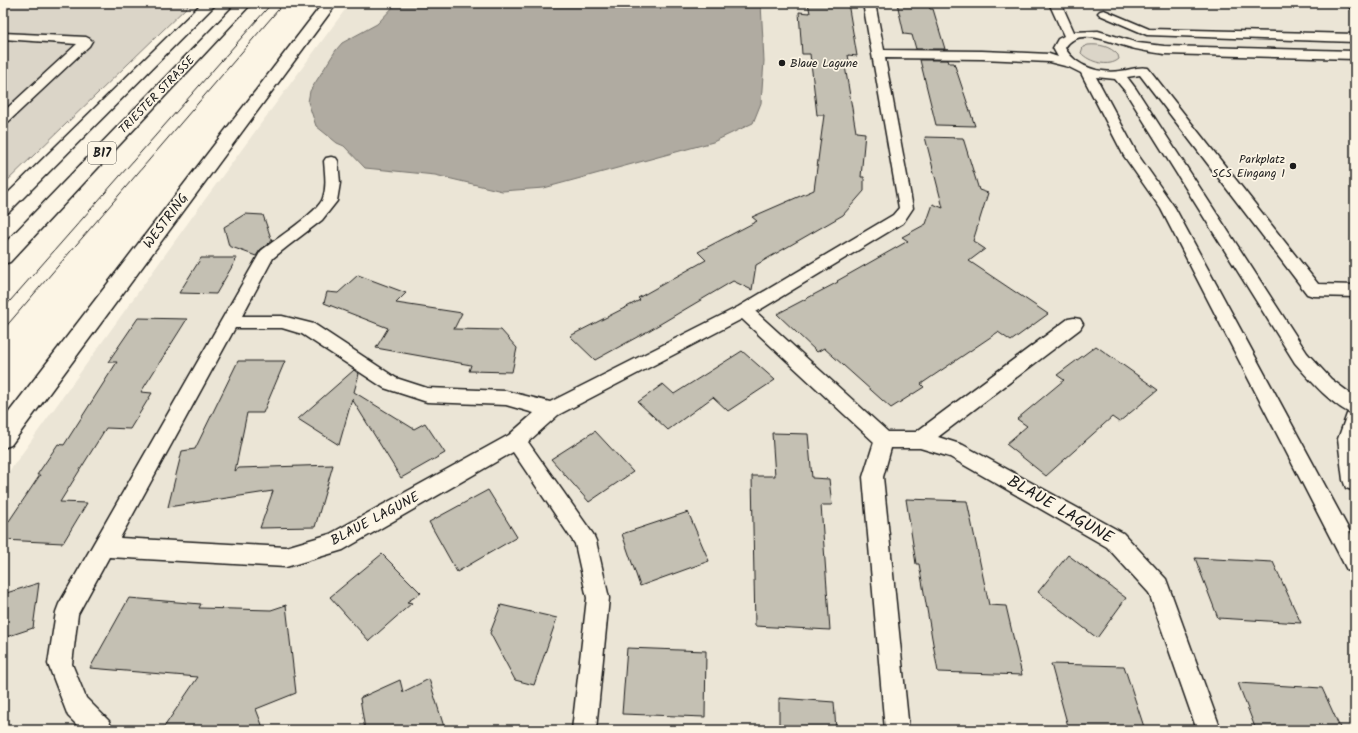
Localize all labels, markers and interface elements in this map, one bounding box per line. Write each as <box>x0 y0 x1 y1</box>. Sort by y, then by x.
street label: TRIESTER STRASSE <box>115 51 200 139</box>
place label: Blaue Lagune <box>790 54 858 73</box>
marker: Blaue Lagune <box>777 58 787 68</box>
road number: B17 <box>88 142 116 164</box>
place label: Parkplatz SCS Eingang 1 <box>1212 150 1285 183</box>
marker: Parkplatz SCS Eingang 1 <box>1288 161 1298 171</box>
street label: WESTRING <box>138 189 194 253</box>
street label: BLAUE LAGUNE <box>1002 469 1119 552</box>
street label: BLAUE LAGUNE <box>327 486 424 552</box>

